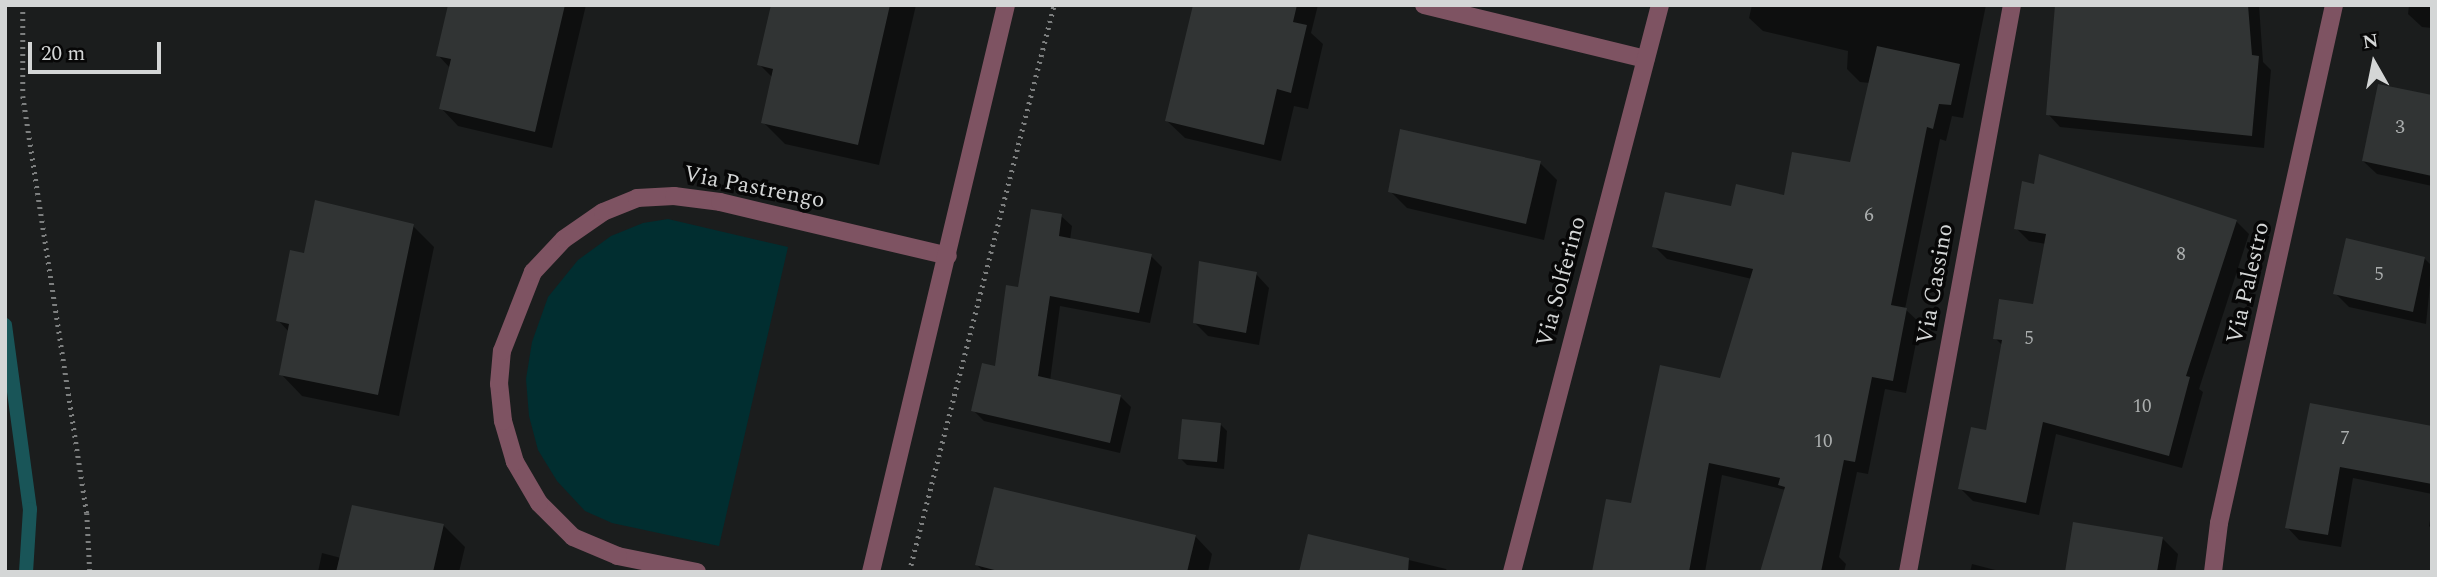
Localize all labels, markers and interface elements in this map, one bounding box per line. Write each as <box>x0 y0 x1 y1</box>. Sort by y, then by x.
text: N <box>2361 26 2381 57</box>
scale bar <box>32 28 164 72</box>
north arrow <box>2339 28 2409 98</box>
text: 20 m <box>41 38 85 70</box>
house number: 3 <box>2395 117 2405 139</box>
street label: Via Pastrengo <box>681 161 827 215</box>
house number: 6 <box>1864 205 1874 227</box>
street label: Via Solferino <box>1531 214 1593 350</box>
street label: Via Palestro <box>2222 219 2276 347</box>
street label: Via Cassino <box>1912 222 1960 346</box>
house number: 8 <box>2176 244 2186 266</box>
house number: 5 <box>2374 264 2384 286</box>
house number: 5 <box>2024 328 2034 350</box>
house number: 10 <box>2133 396 2151 418</box>
house number: 7 <box>2340 428 2350 450</box>
house number: 10 <box>1814 431 1832 453</box>

